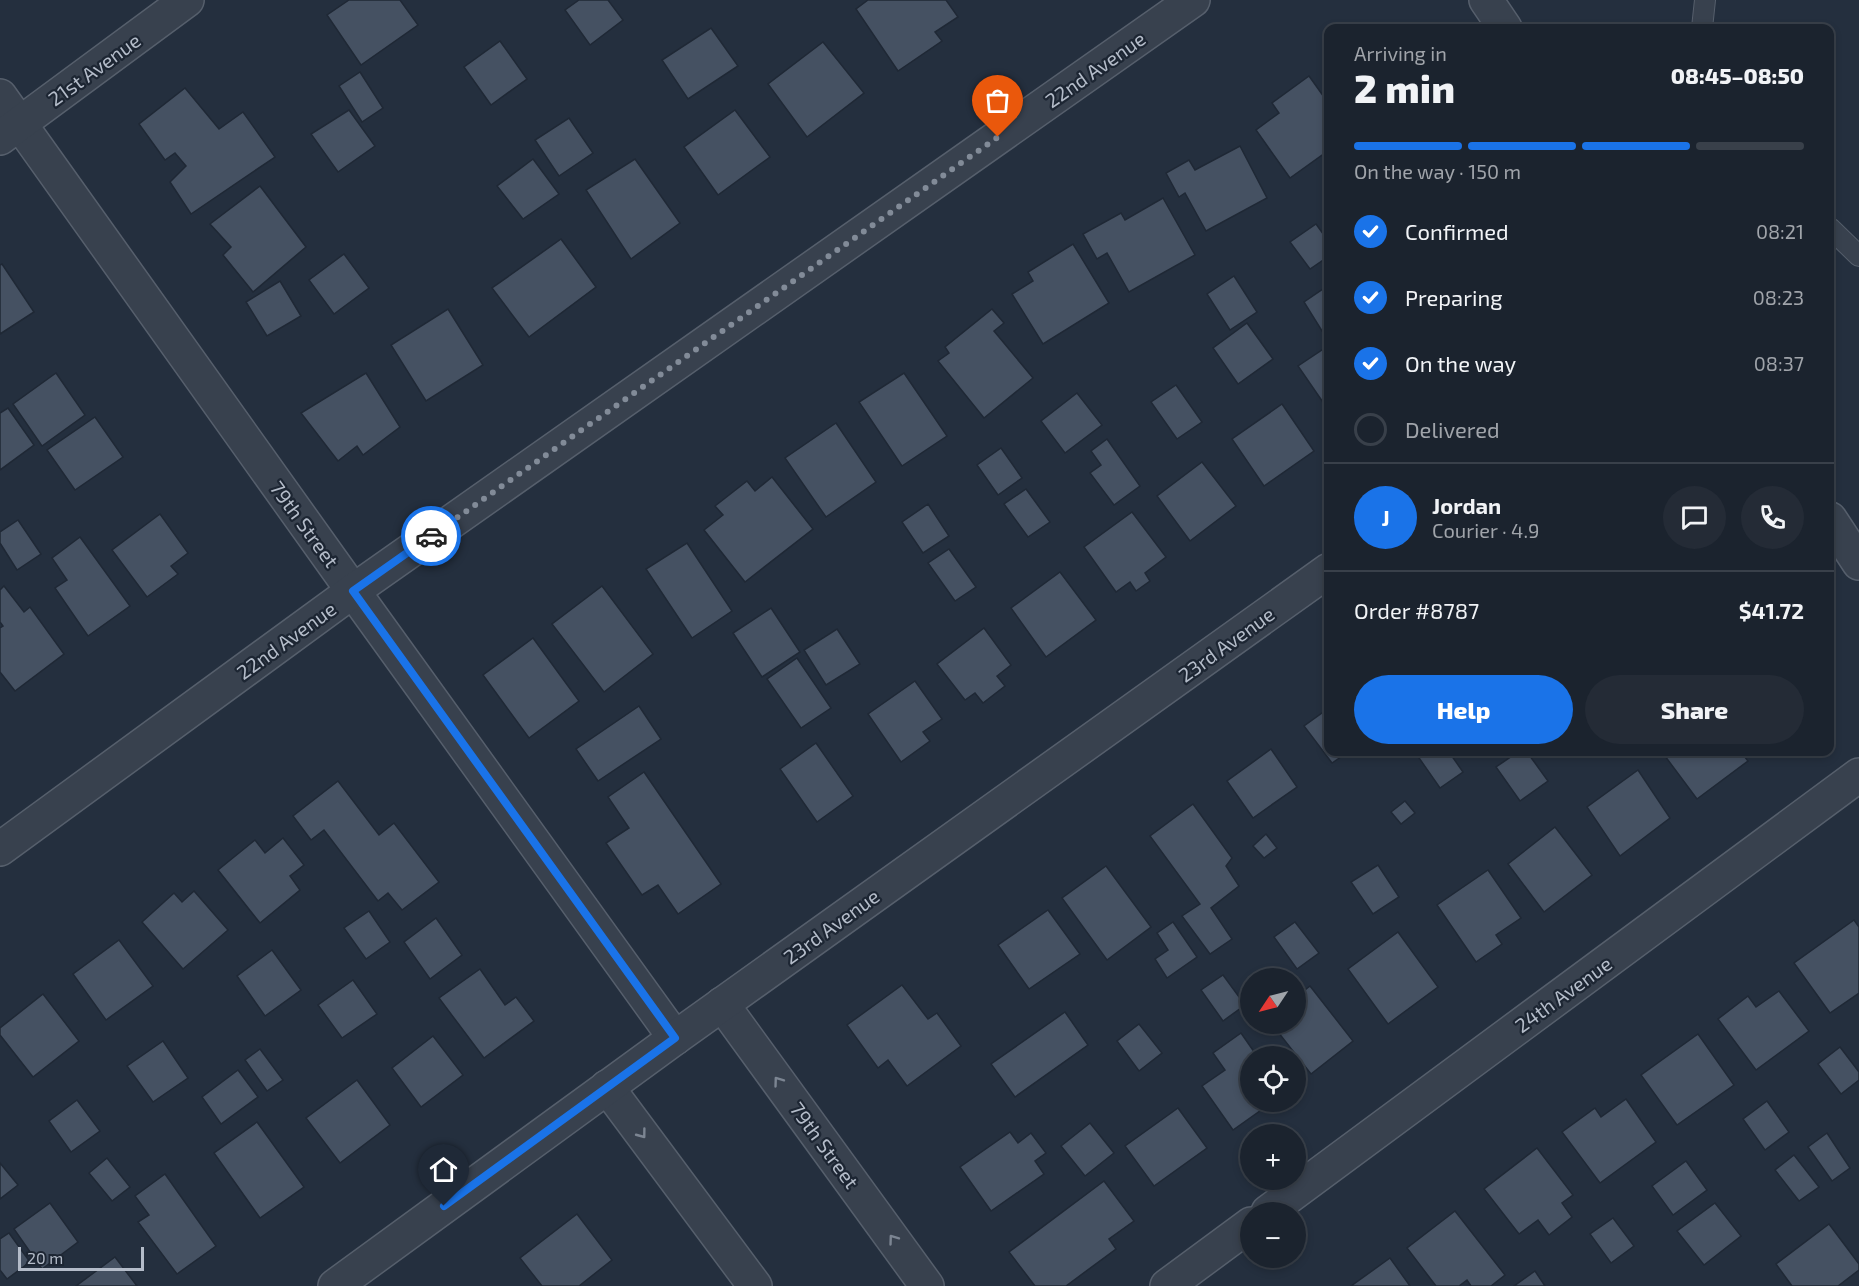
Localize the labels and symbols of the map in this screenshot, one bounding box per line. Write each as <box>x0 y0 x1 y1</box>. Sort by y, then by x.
street label: 22nd Avenue <box>1040 26 1150 112</box>
street label: 21st Avenue <box>43 28 145 110</box>
pin <box>972 75 1023 137</box>
street label: 79th Street <box>266 476 345 572</box>
courier <box>401 506 461 566</box>
street label: 22nd Avenue <box>232 596 340 684</box>
street label: 23rd Avenue <box>1173 601 1279 687</box>
street label: 23rd Avenue <box>778 883 884 969</box>
street label: 24th Avenue <box>1510 951 1616 1037</box>
north arrow <box>1240 968 1306 1034</box>
one-way arrow <box>775 1076 786 1087</box>
street label: 79th Street <box>786 1097 865 1193</box>
one-way arrow <box>635 1128 646 1139</box>
pin <box>418 1144 469 1206</box>
one-way arrow <box>889 1234 900 1245</box>
scale bar <box>18 1244 144 1272</box>

